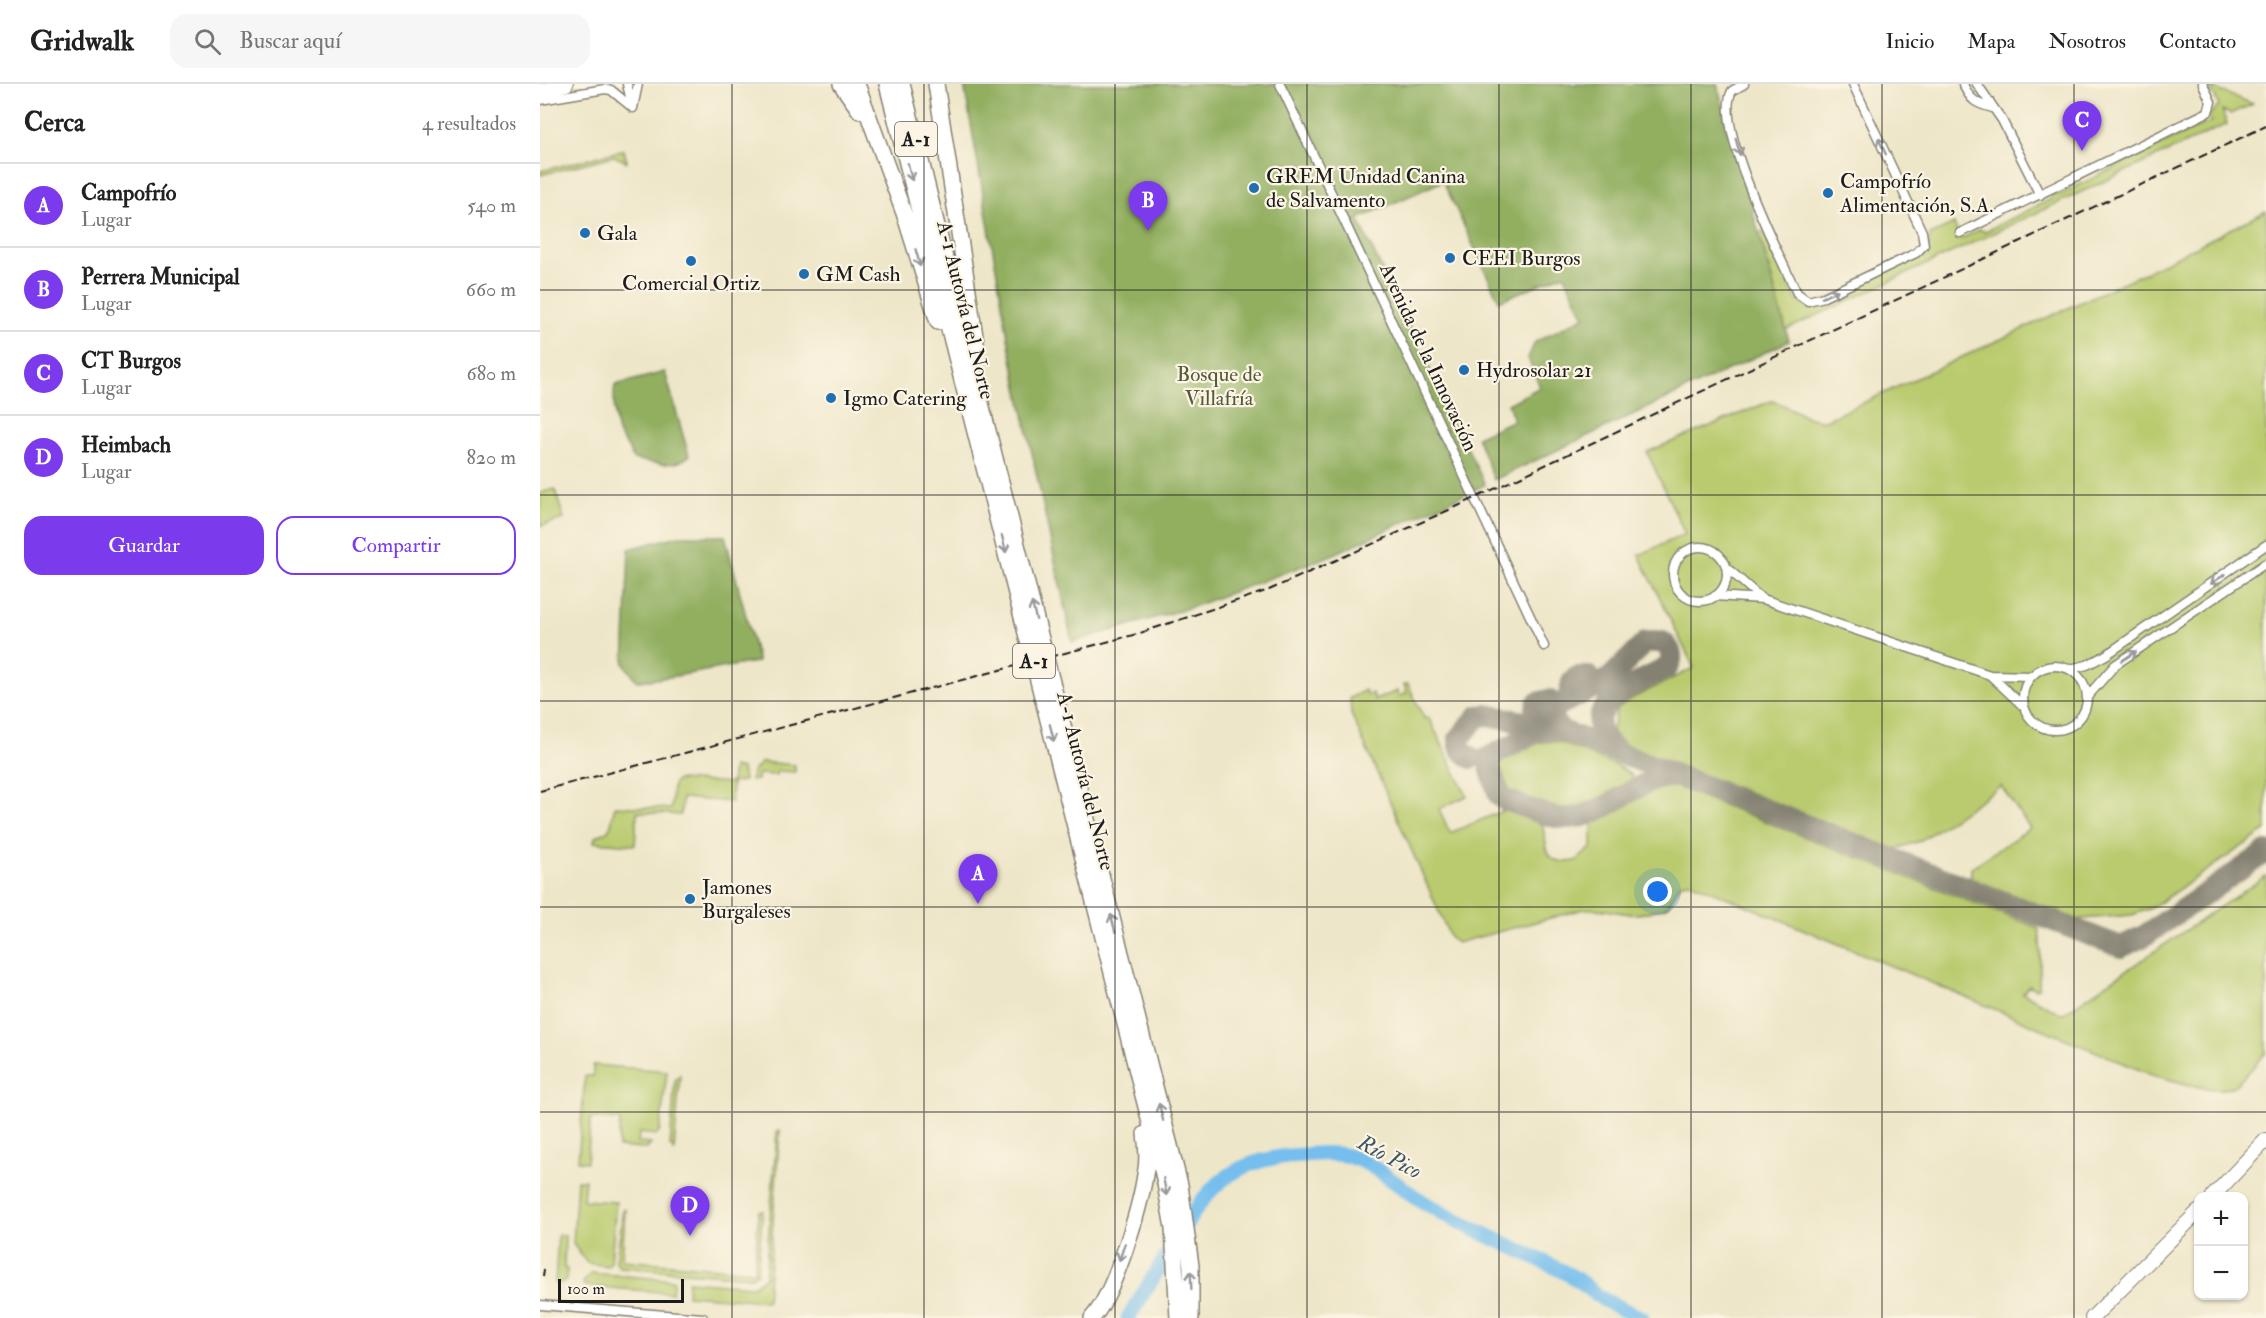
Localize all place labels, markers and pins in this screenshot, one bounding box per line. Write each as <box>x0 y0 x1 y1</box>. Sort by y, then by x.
pin: C <box>2062 101 2102 151</box>
place label: GREM Unidad Canina de Salvamento <box>1266 163 1466 214</box>
place label: Campofrío Alimentación, S.A. <box>1839 168 1993 219</box>
marker: GREM Unidad Canina de Salvamento <box>1247 181 1261 195</box>
pin: B <box>1128 182 1168 231</box>
marker: Campofrío Alimentación, S.A. <box>1821 186 1835 200</box>
place label: Gala <box>597 220 638 247</box>
marker: Gala <box>578 226 592 240</box>
place label: CEEI Burgos <box>1462 245 1581 272</box>
marker: CEEI Burgos <box>1443 251 1457 265</box>
marker: Comercial Ortiz <box>684 254 698 268</box>
place label: GM Cash <box>816 261 900 288</box>
marker: GM Cash <box>797 267 811 281</box>
place label: Comercial Ortiz <box>622 270 760 297</box>
place label: Hydrosolar 21 <box>1476 357 1592 384</box>
marker: Hydrosolar 21 <box>1457 363 1471 377</box>
place label: Igmo Catering <box>843 385 967 412</box>
marker: Igmo Catering <box>824 391 838 405</box>
pin: A <box>958 854 998 904</box>
place label: Jamones Burgaleses <box>701 874 791 925</box>
marker: Jamones Burgaleses <box>683 892 697 906</box>
pin: D <box>670 1186 710 1236</box>

